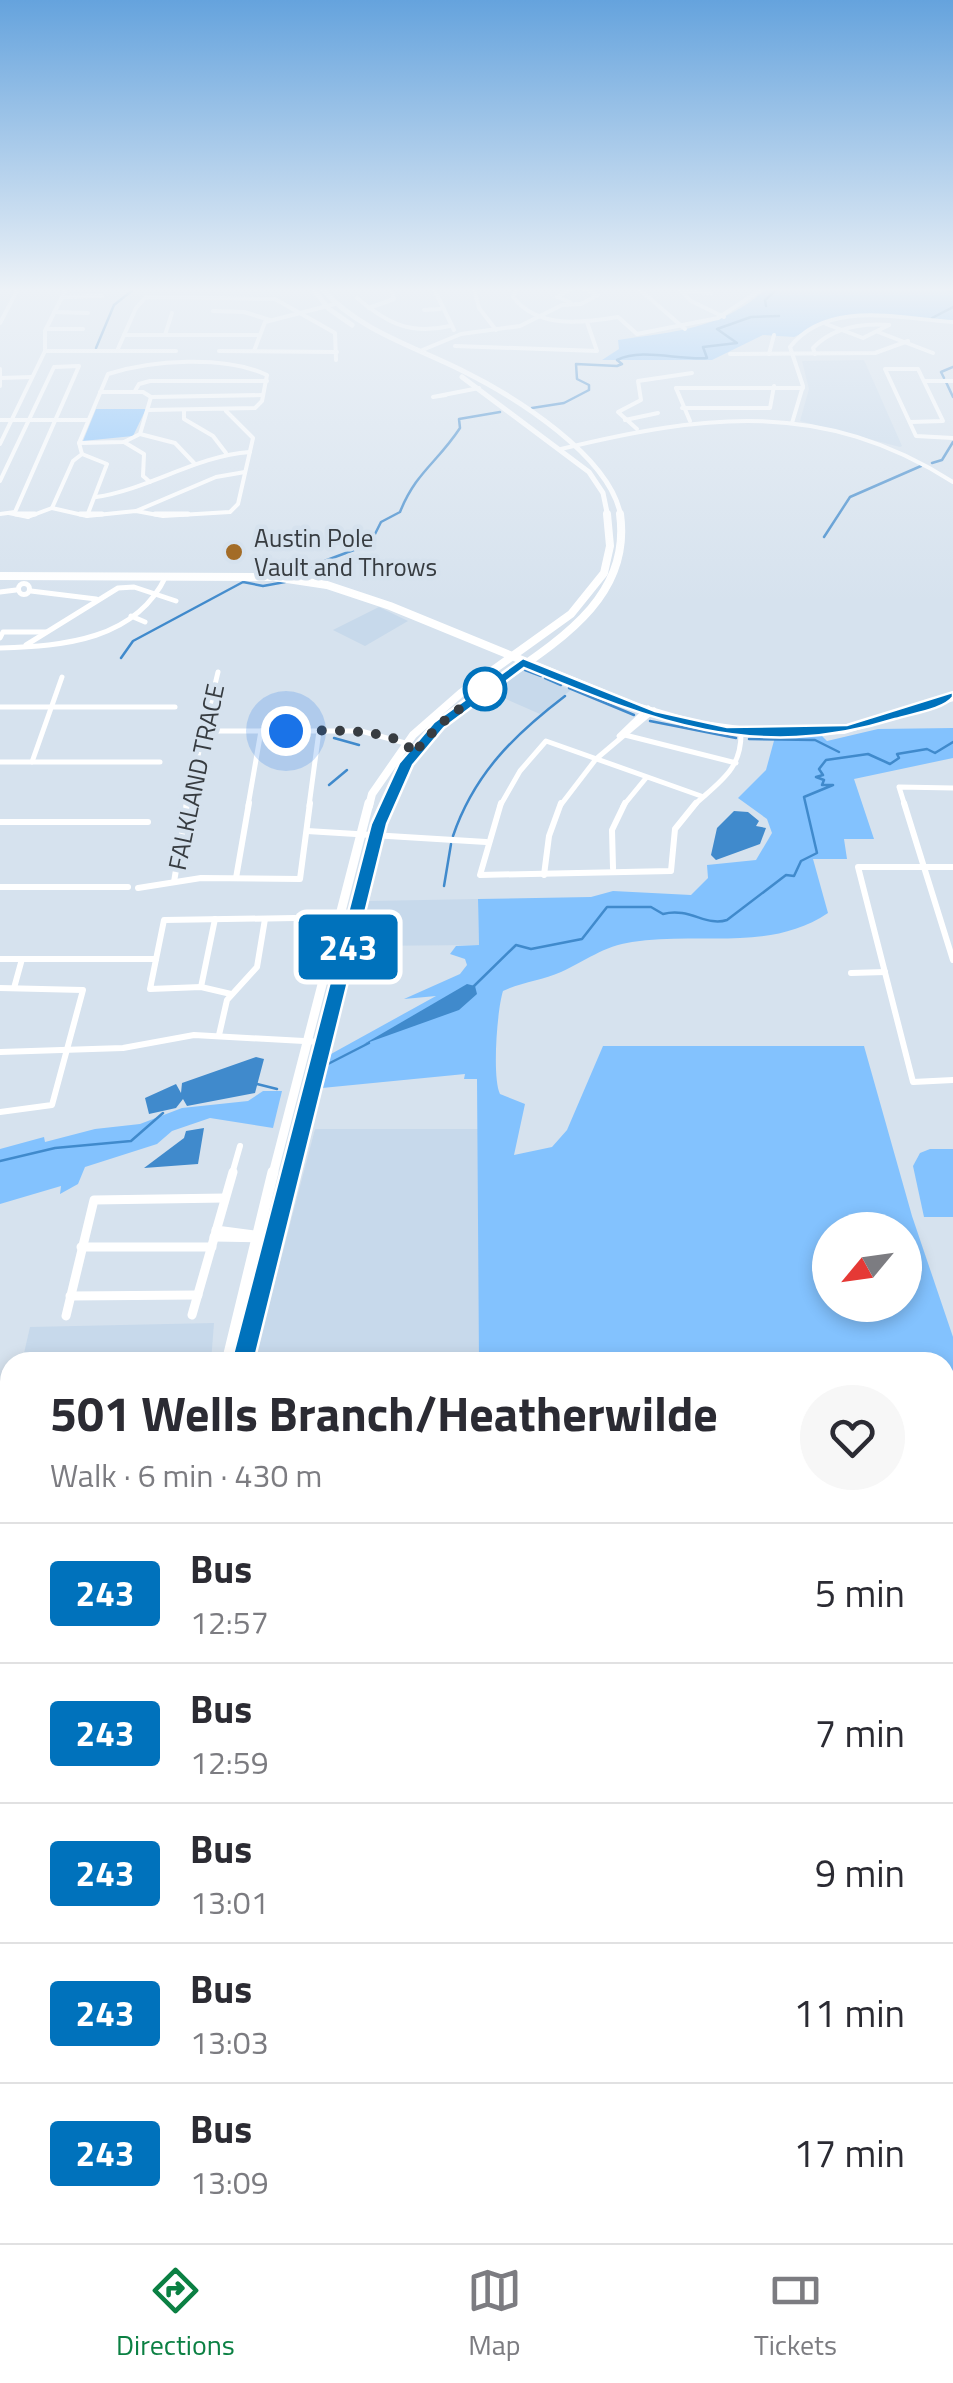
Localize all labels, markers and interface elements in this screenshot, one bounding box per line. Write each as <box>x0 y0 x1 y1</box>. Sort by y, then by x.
place label: Austin Pole Vault and Throws <box>254 519 437 586</box>
marker: Austin Pole Vault and Throws <box>223 541 245 563</box>
unlabelled marker <box>464 668 506 710</box>
street label: FALKLAND TRACE <box>158 681 234 873</box>
your location <box>261 706 311 756</box>
line badge: 243 <box>290 914 406 980</box>
text: 243 <box>319 920 377 974</box>
north arrow <box>812 1212 922 1322</box>
map controls <box>812 1212 922 1322</box>
text: 501 Wells Branch/Heatherwilde <box>50 1377 718 1450</box>
button: heart <box>800 1385 905 1490</box>
text: Walk · 6 min · 430 m <box>50 1451 322 1499</box>
text: Bus <box>190 1540 252 1598</box>
text: 5 min <box>815 1564 905 1622</box>
text: 243 <box>76 1566 134 1620</box>
text: 12:57 <box>190 1598 269 1646</box>
text: Bus <box>190 1680 252 1738</box>
text: 7 min <box>815 1704 905 1762</box>
text: 243 <box>76 1706 134 1760</box>
text: 12:59 <box>190 1738 269 1786</box>
text: Bus <box>190 1820 252 1878</box>
text: 9 min <box>815 1844 905 1902</box>
text: 243 <box>76 1846 134 1900</box>
text: 13:01 <box>190 1878 269 1926</box>
text: Bus <box>190 1960 252 2018</box>
text: 11 min <box>794 1984 905 2042</box>
text: 243 <box>76 1986 134 2040</box>
text: 13:03 <box>190 2018 269 2066</box>
text: Bus <box>190 2100 252 2158</box>
text: 17 min <box>794 2124 905 2182</box>
text: 243 <box>76 2126 134 2180</box>
text: 13:09 <box>190 2158 269 2206</box>
tab: Directions <box>116 2263 235 2366</box>
tab: Map <box>467 2263 522 2366</box>
tab: Tickets <box>754 2263 837 2366</box>

